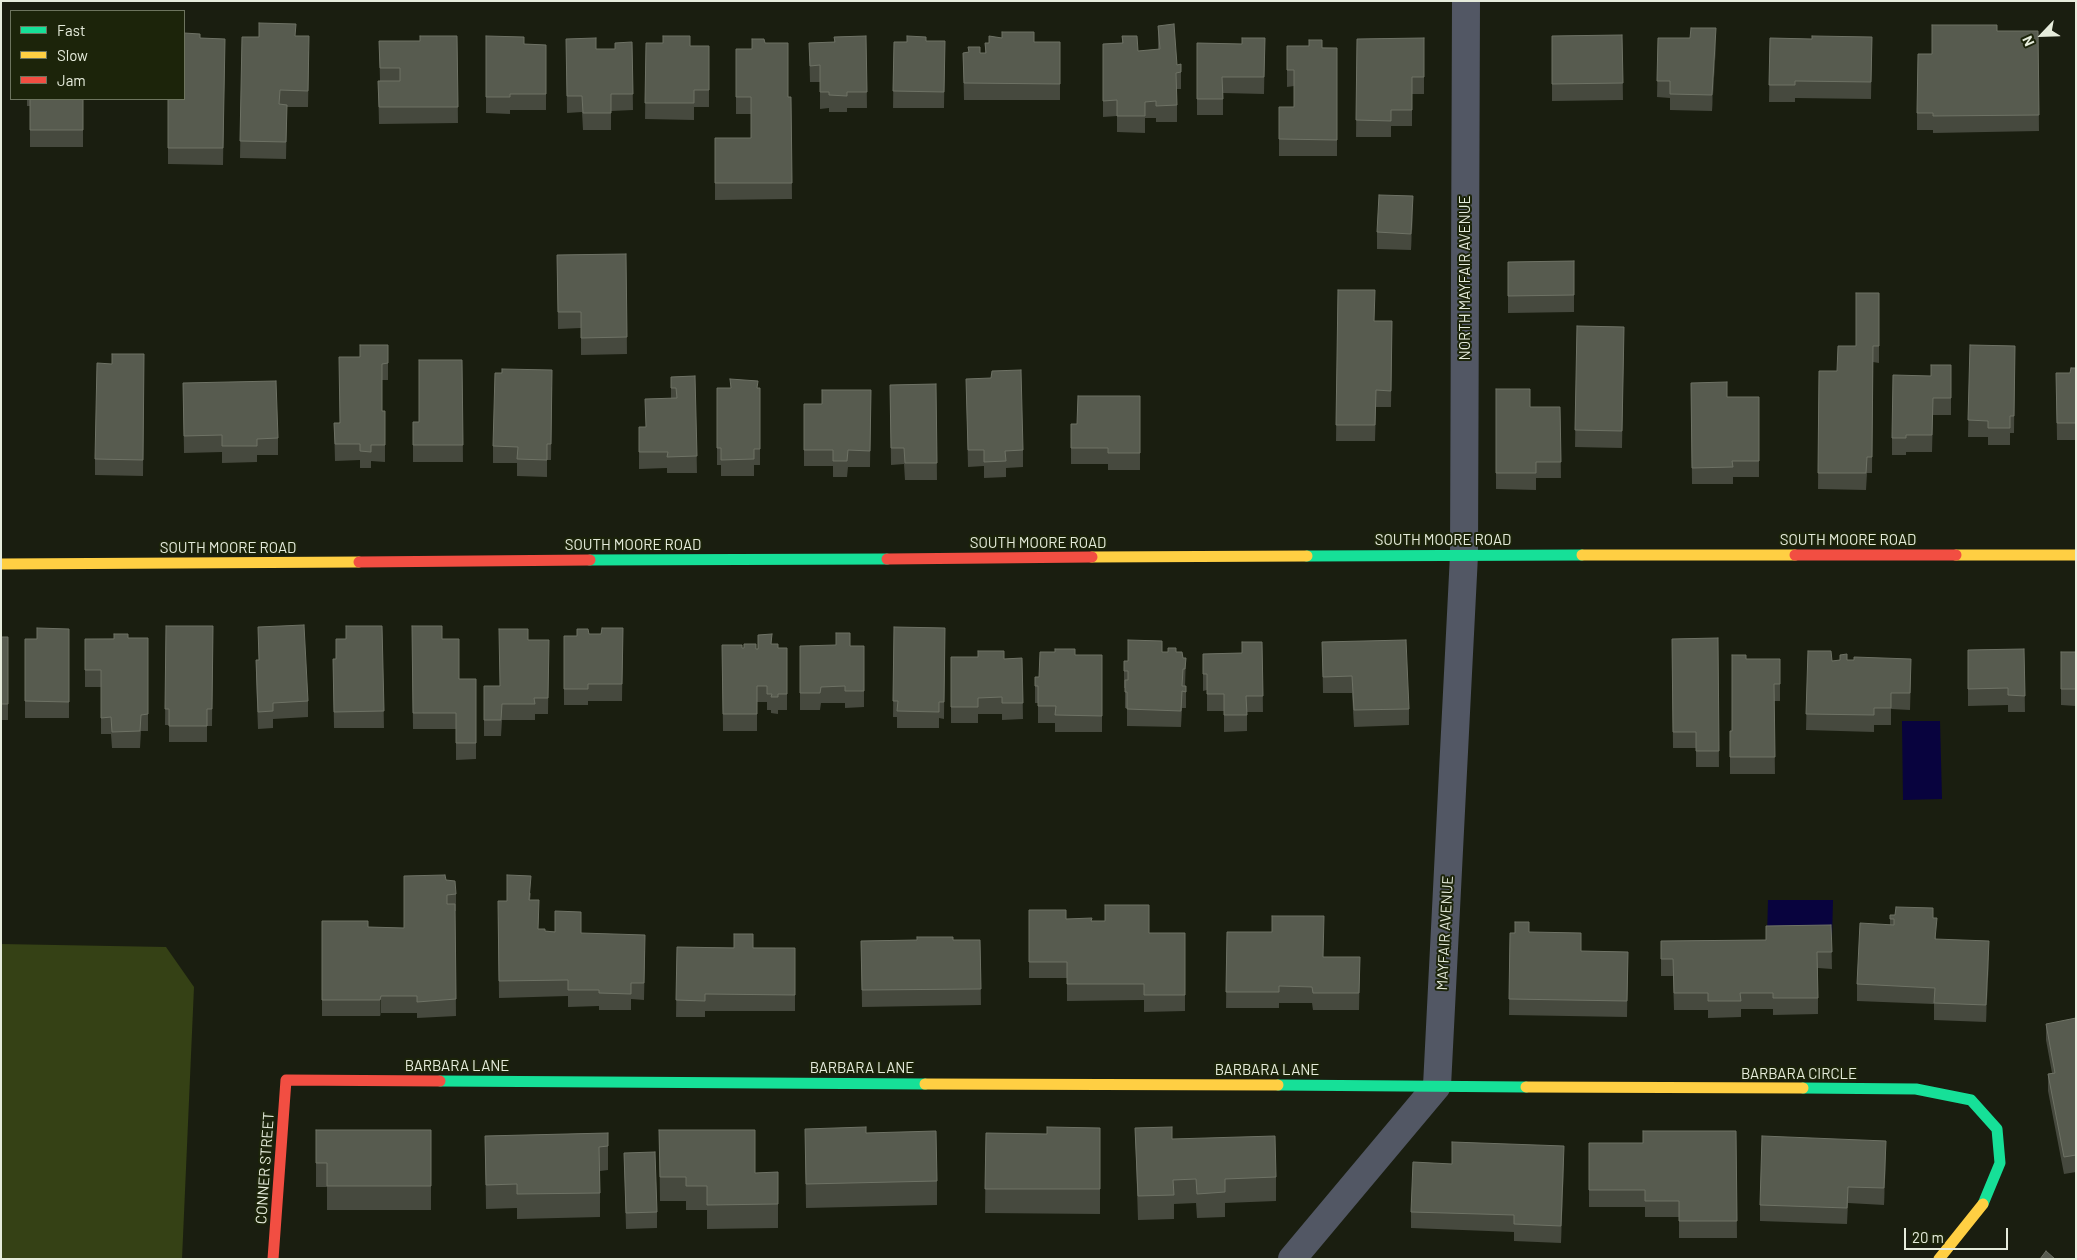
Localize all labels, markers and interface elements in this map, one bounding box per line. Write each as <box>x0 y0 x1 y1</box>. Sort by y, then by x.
legend <box>10 10 185 100</box>
north arrow <box>2017 10 2067 60</box>
text: Fast <box>57 21 85 39</box>
text: N <box>2018 34 2037 49</box>
text: Slow <box>57 46 88 64</box>
text: Jam <box>57 71 86 89</box>
street label: NORTH MAYFAIR AVENUE <box>1456 196 1474 360</box>
street label: SOUTH MOORE ROAD <box>1375 531 1511 549</box>
street label: SOUTH MOORE ROAD <box>1780 531 1916 549</box>
street label: SOUTH MOORE ROAD <box>970 534 1106 552</box>
street label: SOUTH MOORE ROAD <box>565 536 701 554</box>
street label: SOUTH MOORE ROAD <box>160 539 296 557</box>
street label: MAYFAIR AVENUE <box>1433 875 1457 991</box>
street label: BARBARA LANE <box>405 1057 509 1075</box>
street label: BARBARA LANE <box>810 1059 914 1077</box>
street label: BARBARA LANE <box>1215 1061 1319 1079</box>
street label: BARBARA CIRCLE <box>1741 1065 1857 1083</box>
street label: CONNER STREET <box>252 1111 278 1225</box>
scale bar <box>1907 1218 2011 1250</box>
text: 20 m <box>1912 1228 1944 1246</box>

